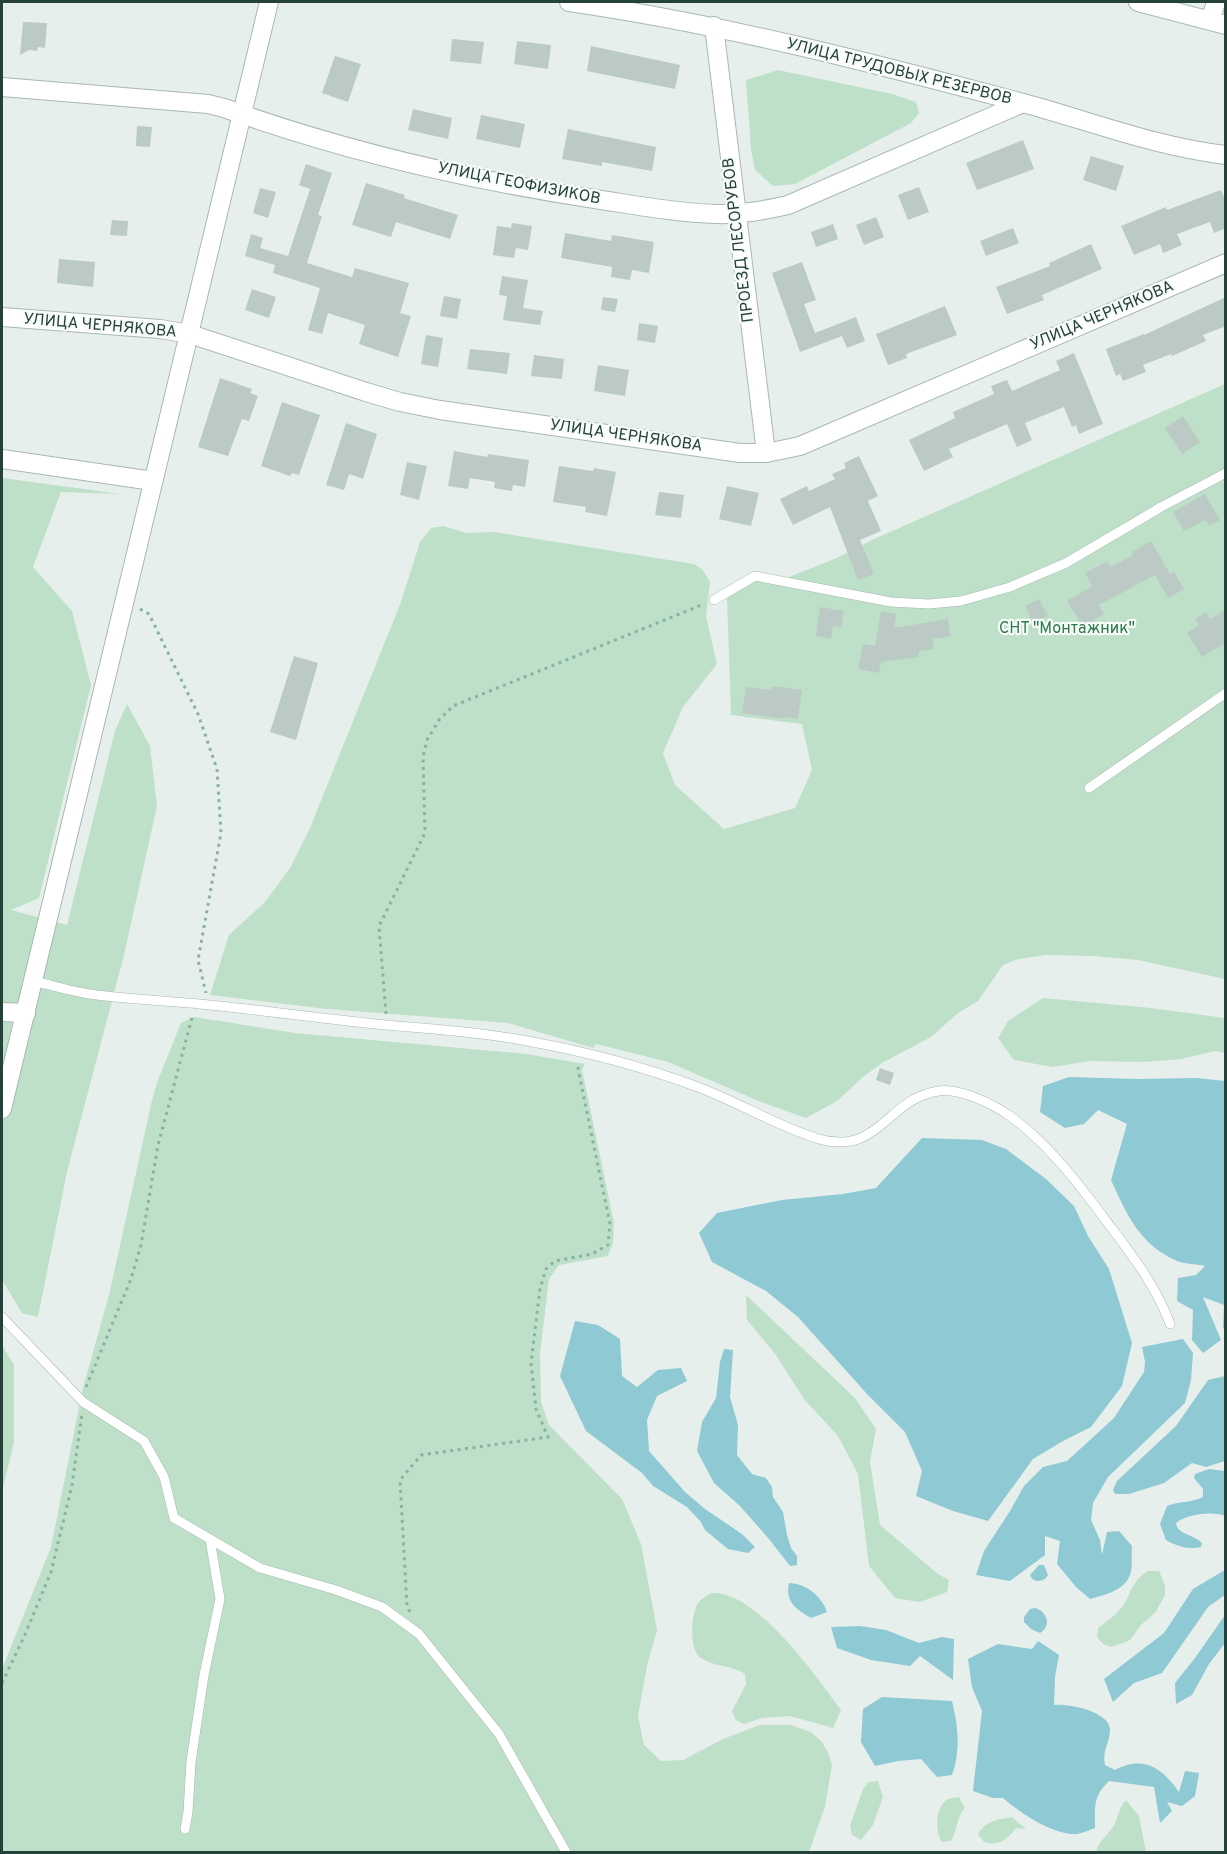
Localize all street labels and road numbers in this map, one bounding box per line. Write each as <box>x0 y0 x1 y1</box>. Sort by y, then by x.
street label: УЛИЦА ТРУДОВЫХ РЕЗЕРВОВ <box>784 34 1014 110</box>
street label: ПРОЕЗД ЛЕСОРУБОВ <box>719 156 759 324</box>
street label: УЛИЦА ГЕОФИЗИКОВ <box>436 158 602 210</box>
street label: УЛИЦА ЧЕРНЯКОВА <box>1027 277 1177 355</box>
street label: УЛИЦА ЧЕРНЯКОВА <box>22 309 178 343</box>
street label: УЛИЦА ЧЕРНЯКОВА <box>548 415 704 457</box>

